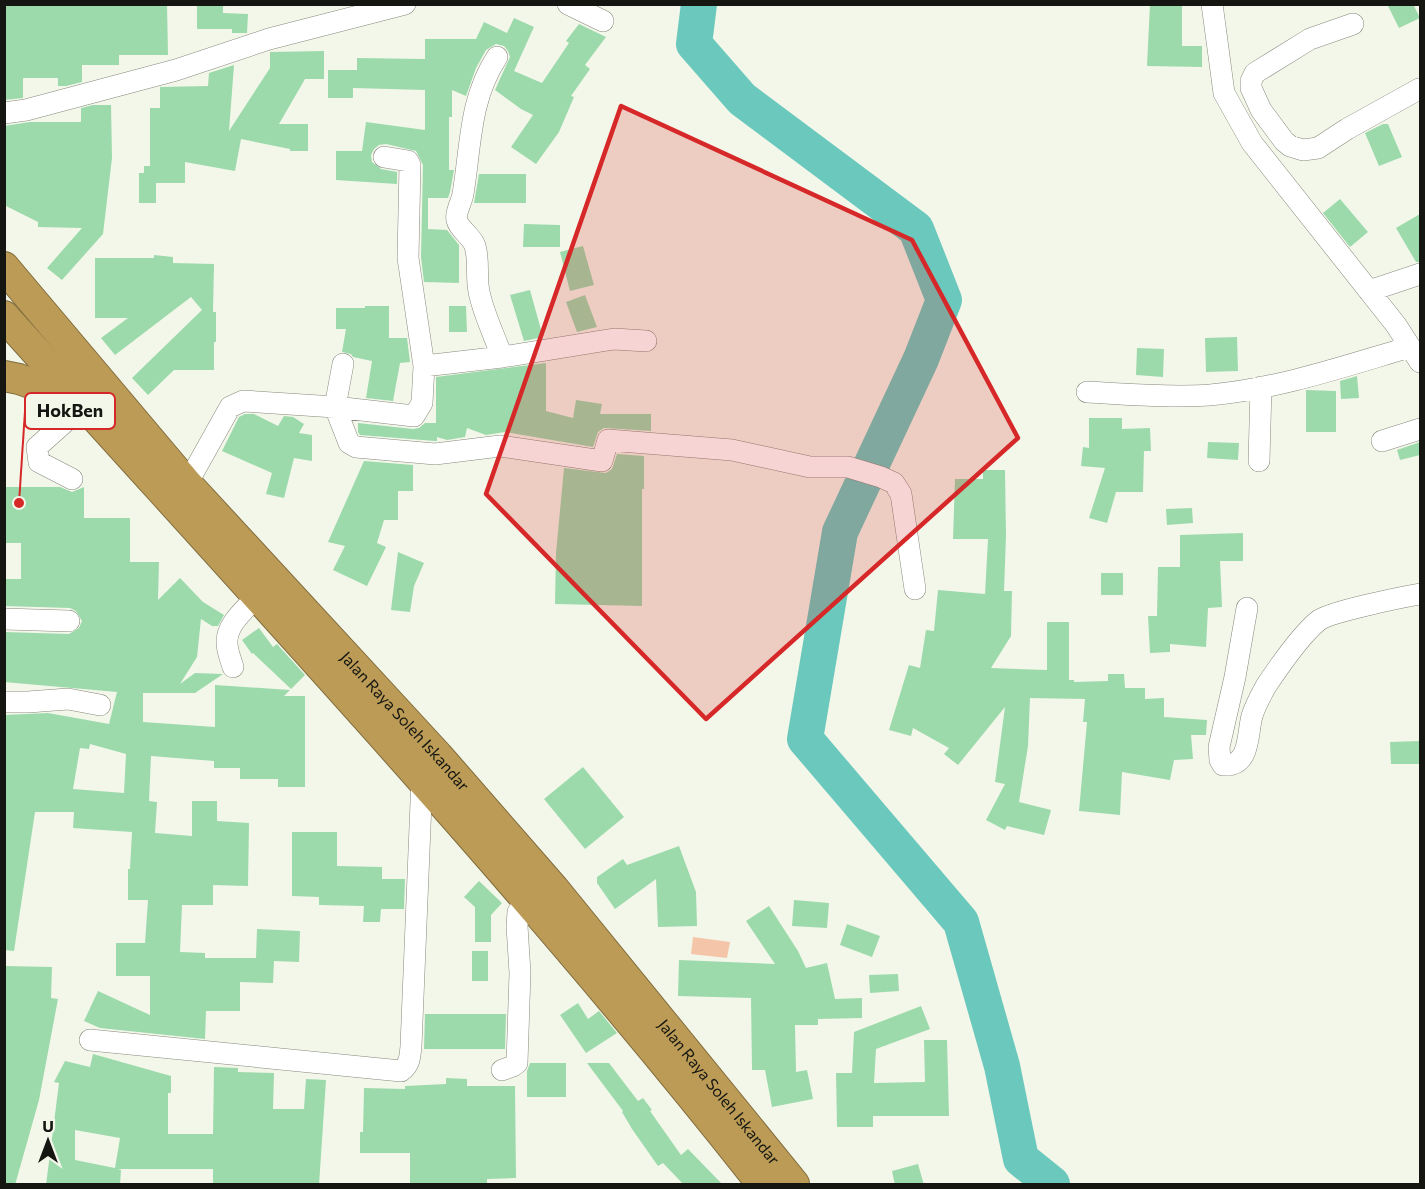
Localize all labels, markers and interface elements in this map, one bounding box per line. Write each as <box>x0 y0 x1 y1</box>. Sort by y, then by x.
callout: HokBen <box>25 393 115 429</box>
text: HokBen <box>37 399 103 421</box>
street label: Jalan Raya Soleh Iskandar <box>337 647 474 795</box>
street label: Jalan Raya Soleh Iskandar <box>655 1015 785 1169</box>
north arrow <box>18 1111 78 1171</box>
text: U <box>42 1116 54 1135</box>

